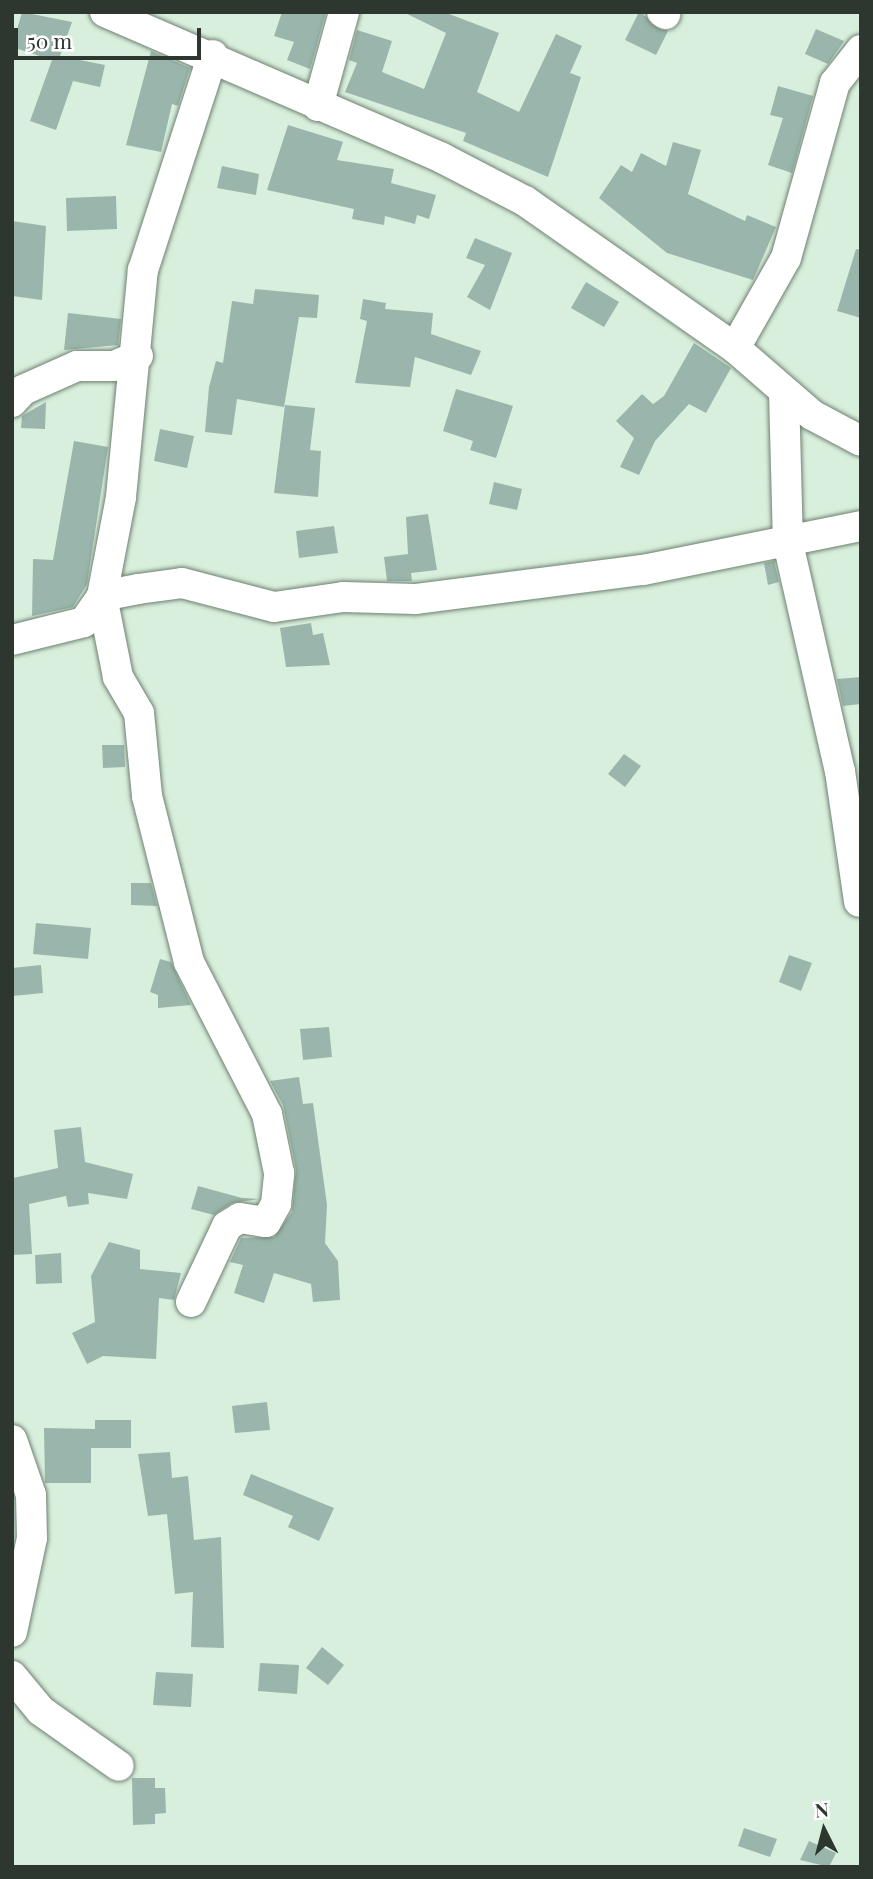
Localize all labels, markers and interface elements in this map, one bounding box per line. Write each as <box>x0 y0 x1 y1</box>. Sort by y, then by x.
scale bar <box>18 14 205 58</box>
text: 50 m <box>27 26 72 54</box>
north arrow <box>789 1795 859 1865</box>
text: N <box>814 1795 830 1823</box>

